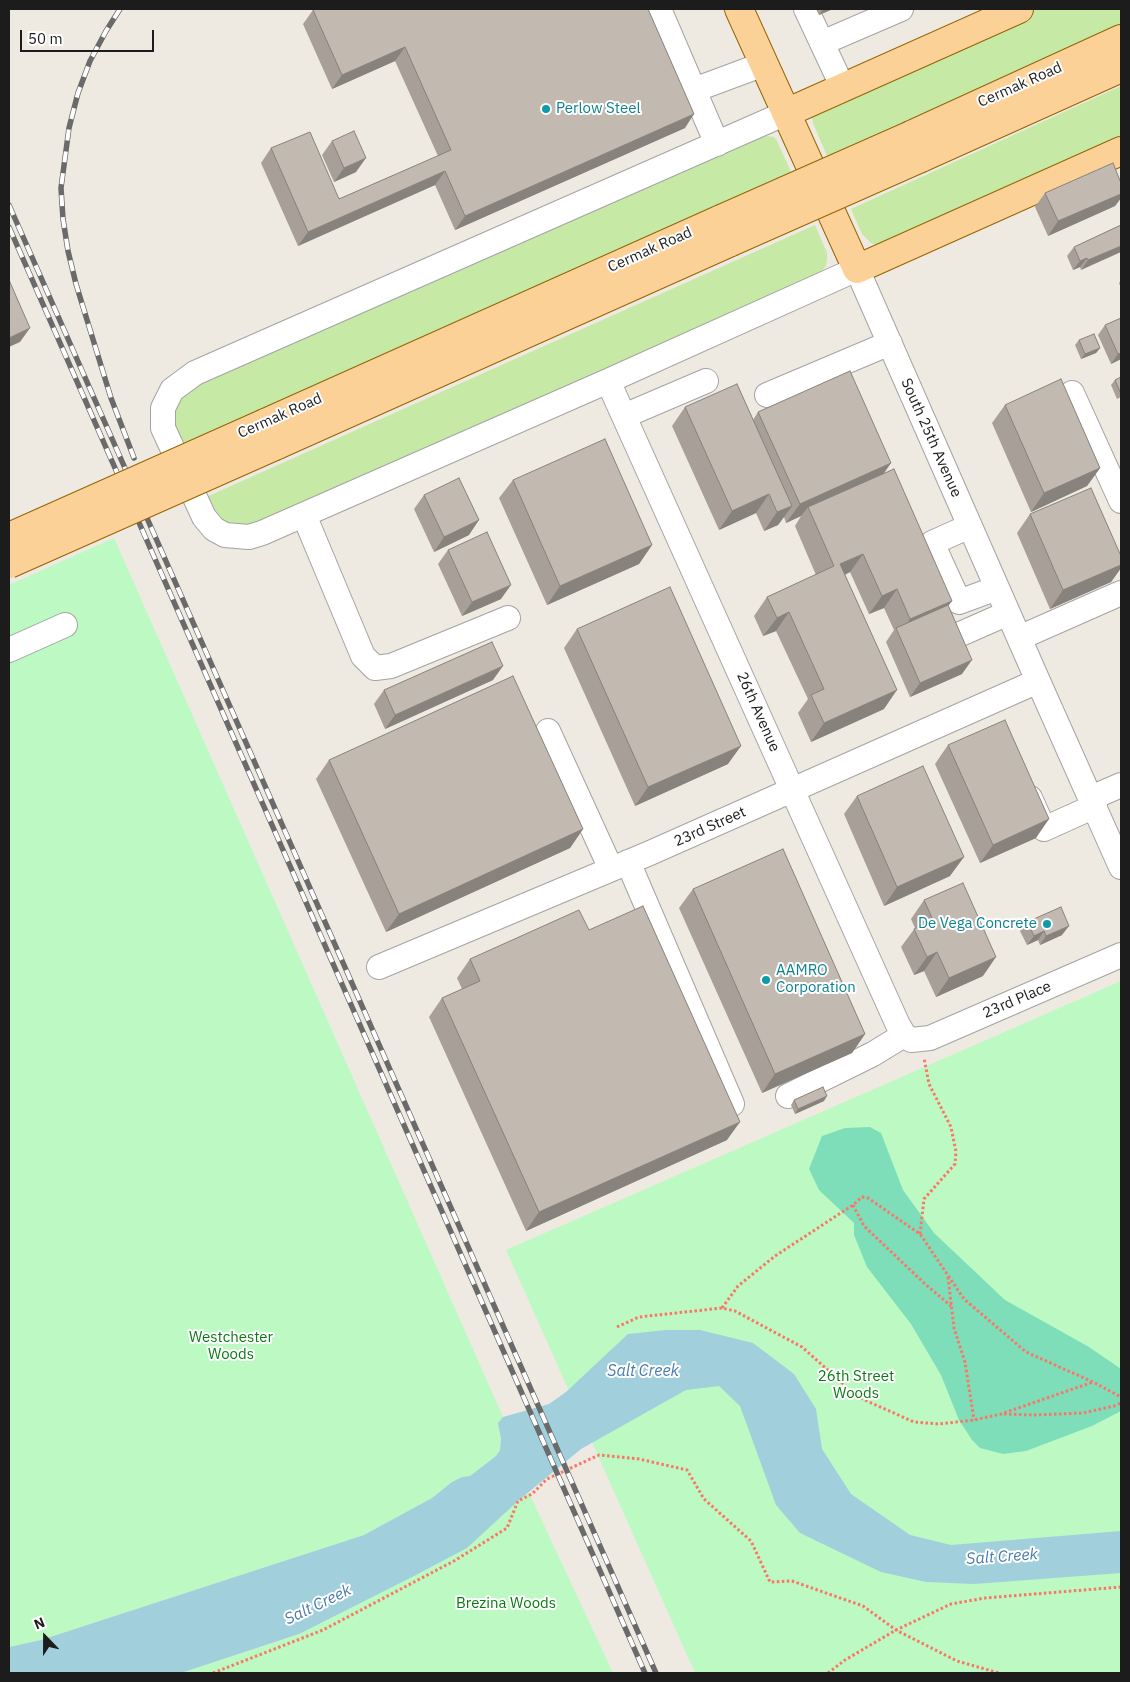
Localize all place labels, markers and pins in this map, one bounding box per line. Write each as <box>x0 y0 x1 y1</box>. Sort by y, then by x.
place label: Perlow Steel <box>556 100 640 118</box>
marker: Perlow Steel <box>540 103 552 115</box>
place label: De Vega Concrete <box>918 915 1037 933</box>
marker: De Vega Concrete <box>1041 918 1053 930</box>
place label: AAMRO Corporation <box>776 962 856 997</box>
marker: AAMRO Corporation <box>760 974 772 986</box>

